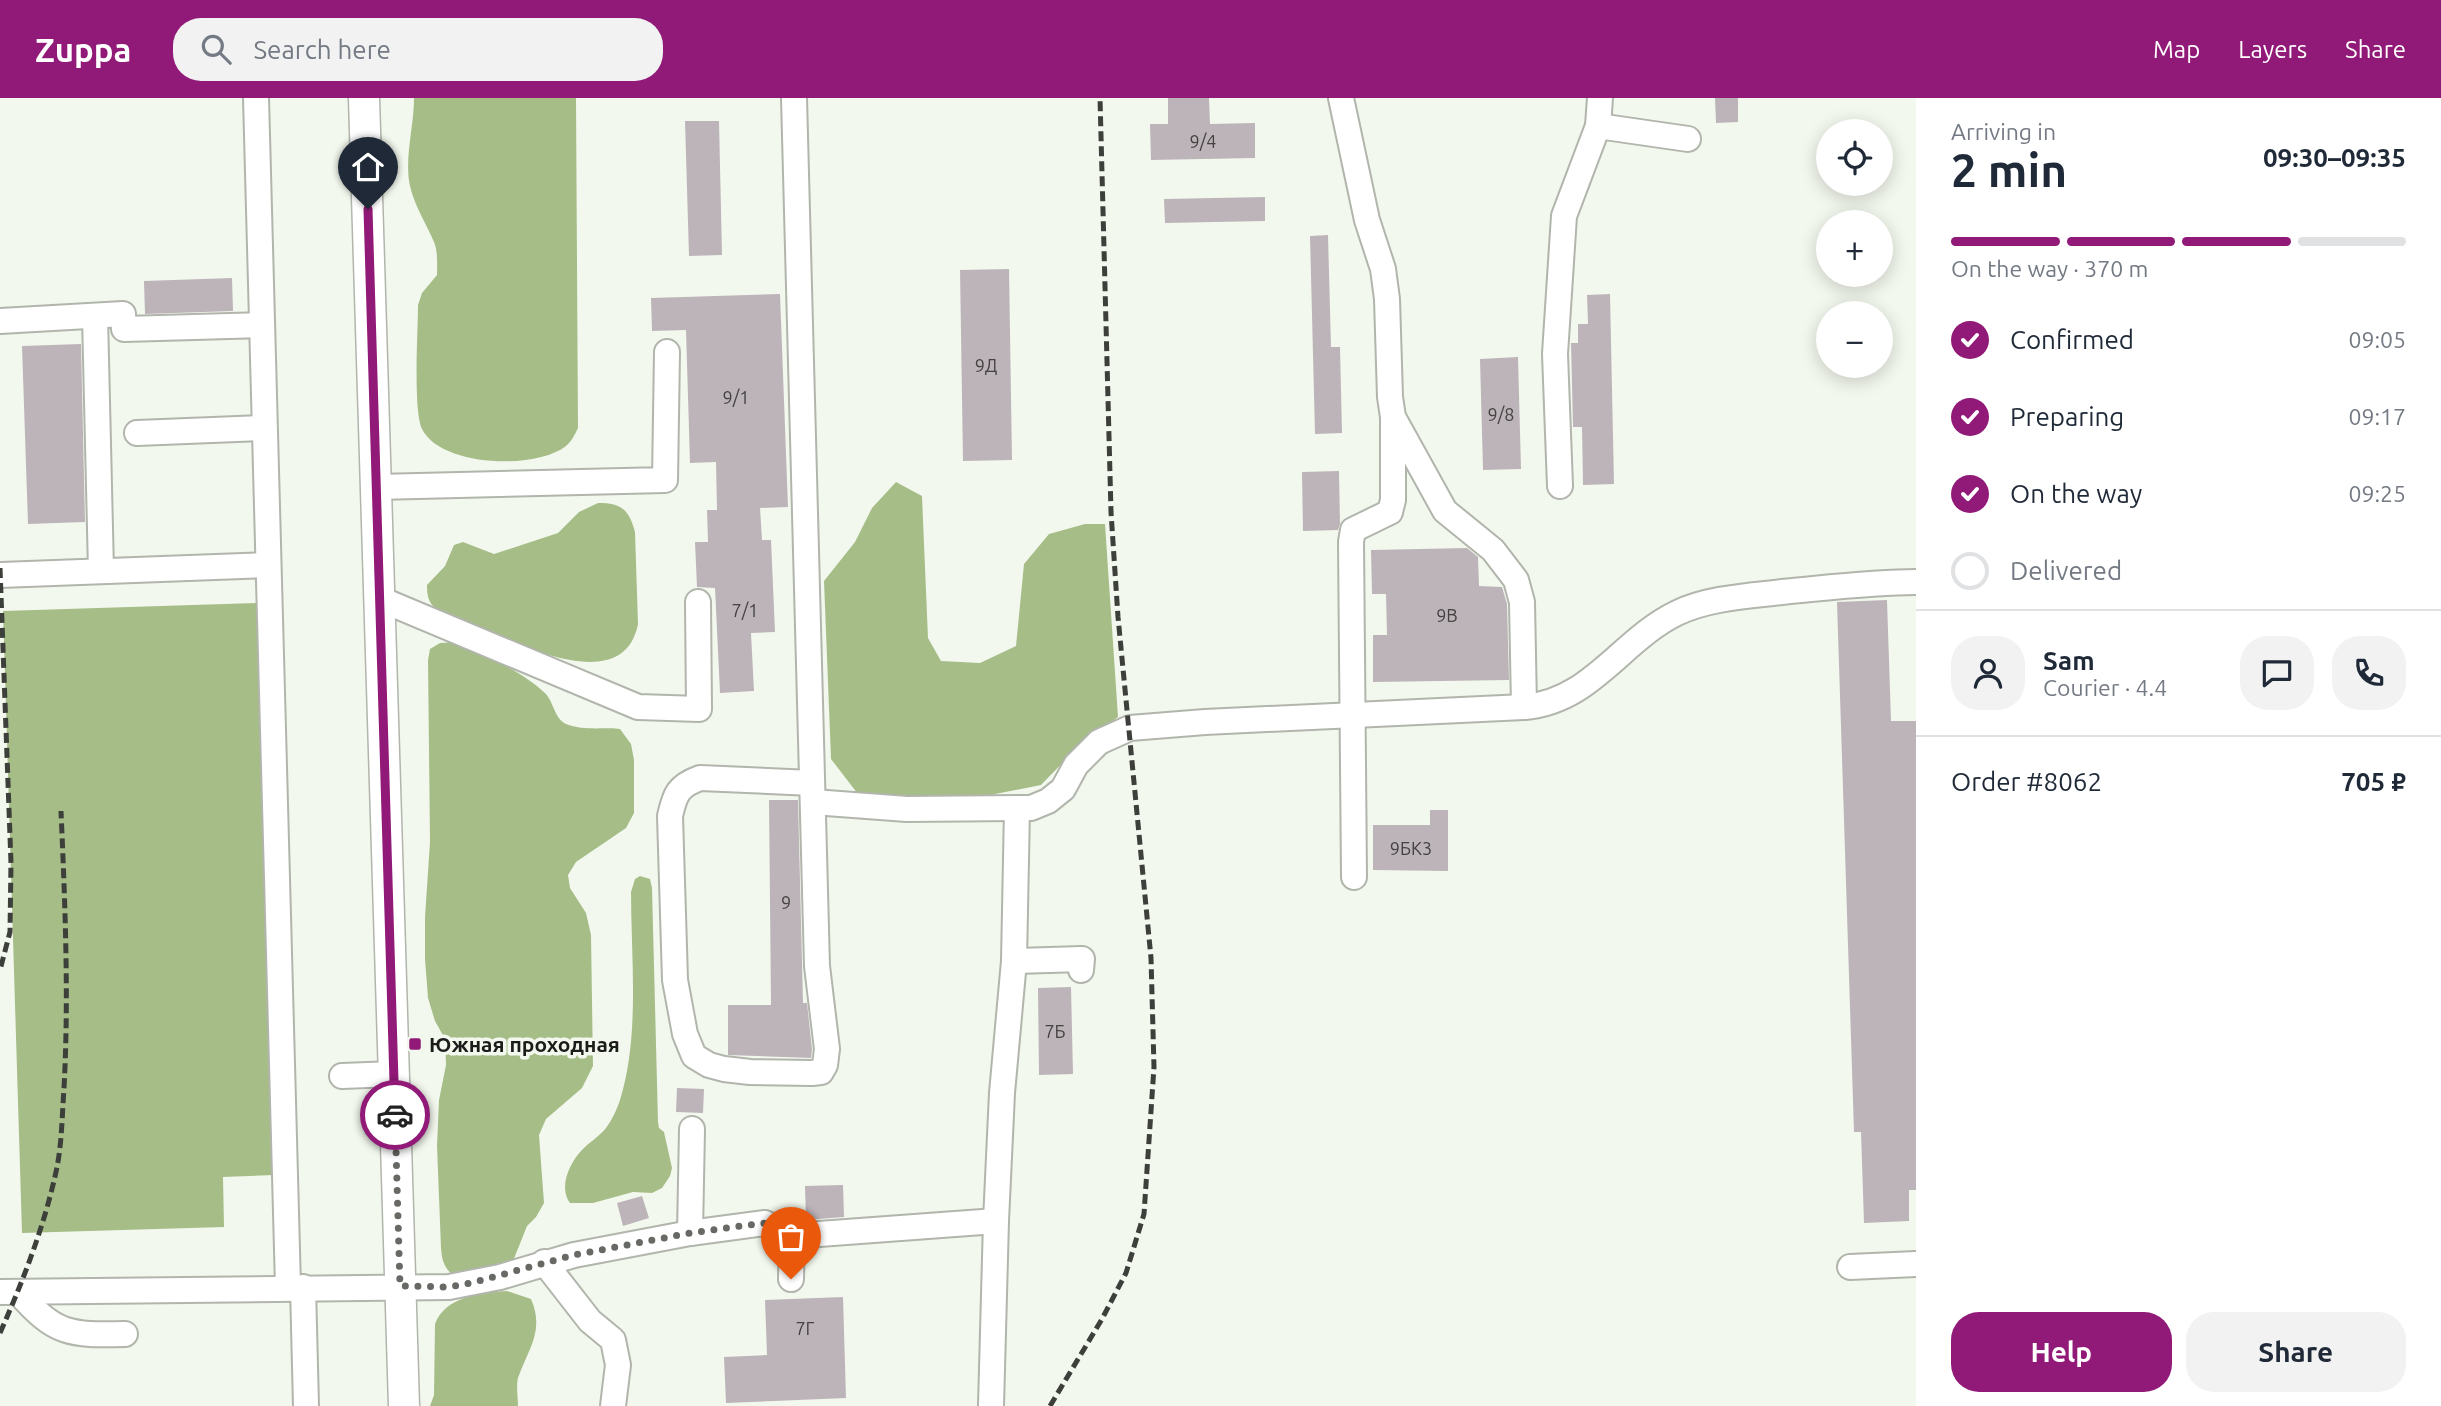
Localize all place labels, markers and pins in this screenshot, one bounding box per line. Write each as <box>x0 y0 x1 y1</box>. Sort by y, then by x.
pin <box>338 137 398 209</box>
place label: Южная проходная <box>429 1032 620 1056</box>
marker: Южная проходная <box>407 1036 423 1052</box>
pin <box>761 1207 821 1279</box>

